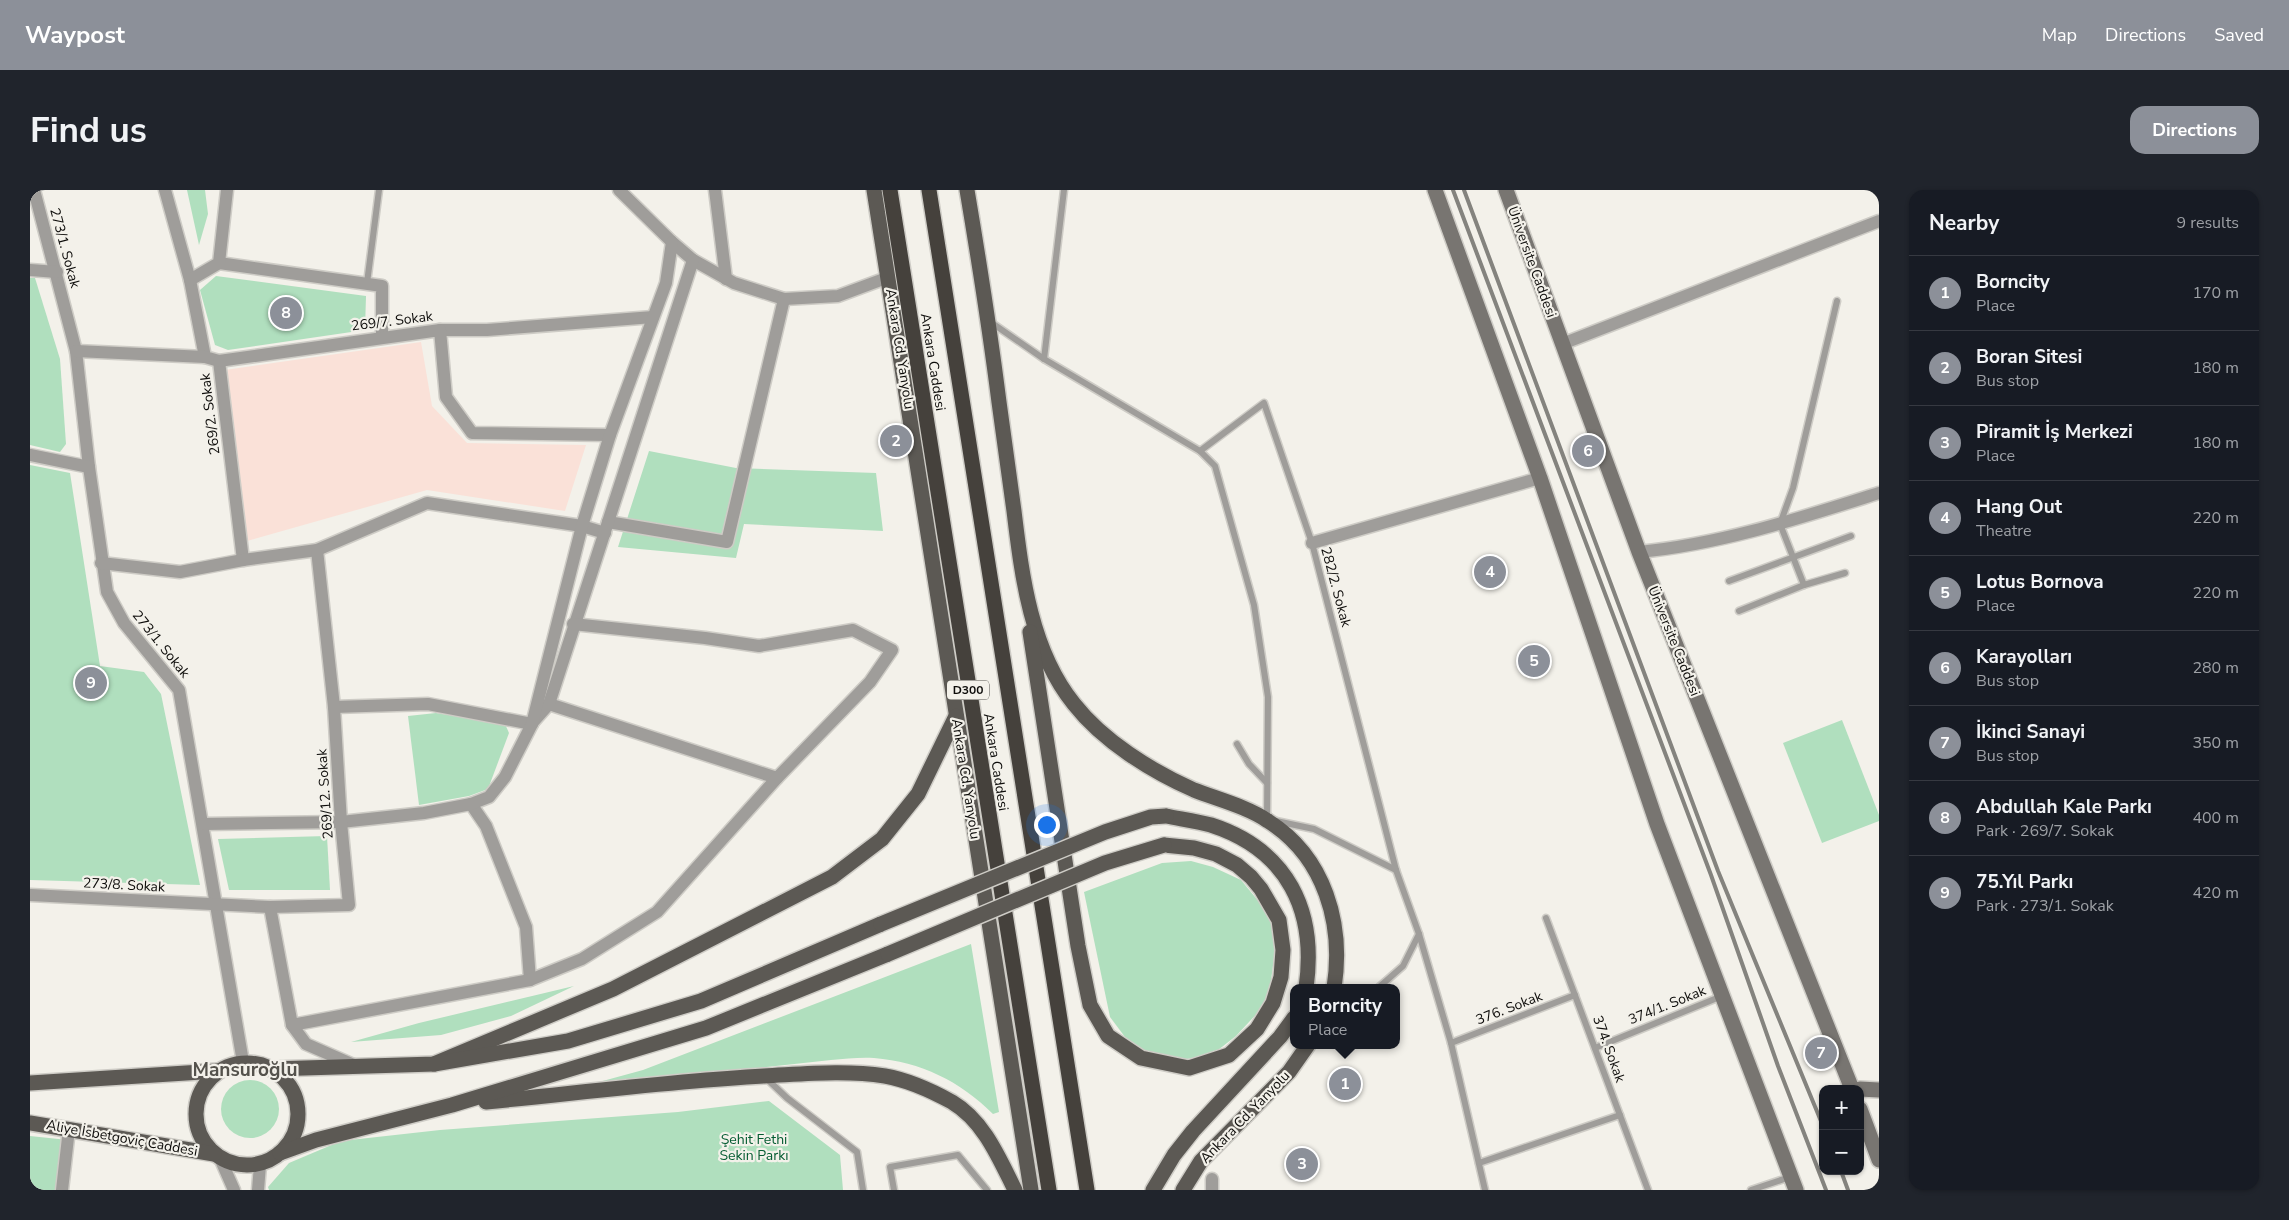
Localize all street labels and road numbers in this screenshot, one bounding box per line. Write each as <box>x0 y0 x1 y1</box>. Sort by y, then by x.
street label: Üniversite Caddesi <box>1503 204 1561 320</box>
street label: 273/1. Sokak <box>45 206 85 291</box>
street label: Ankara Cd. Yanyolu <box>881 287 919 411</box>
street label: 269/7. Sokak <box>350 306 435 335</box>
street label: Ankara Caddesi <box>916 312 950 412</box>
street label: 269/2. Sokak <box>195 371 224 456</box>
street label: 282/2. Sokak <box>1316 545 1356 630</box>
street label: Üniversite Caddesi <box>1643 583 1705 699</box>
street label: 273/1. Sokak <box>128 606 195 683</box>
road number: D300 <box>947 680 989 700</box>
street label: Ankara Caddesi <box>979 712 1013 812</box>
street label: Ankara Cd. Yanyolu <box>947 717 985 841</box>
street label: 269/12. Sokak <box>312 747 338 840</box>
street label: 273/8. Sokak <box>83 873 166 897</box>
street label: 374/1. Sokak <box>1625 980 1710 1029</box>
street label: 376. Sokak <box>1473 986 1546 1029</box>
street label: 374. Sokak <box>1588 1013 1630 1086</box>
street label: Ankara Cd. Yanyolu <box>1196 1067 1294 1167</box>
street label: Aliye İsbetgoviç Caddesi <box>45 1115 199 1161</box>

